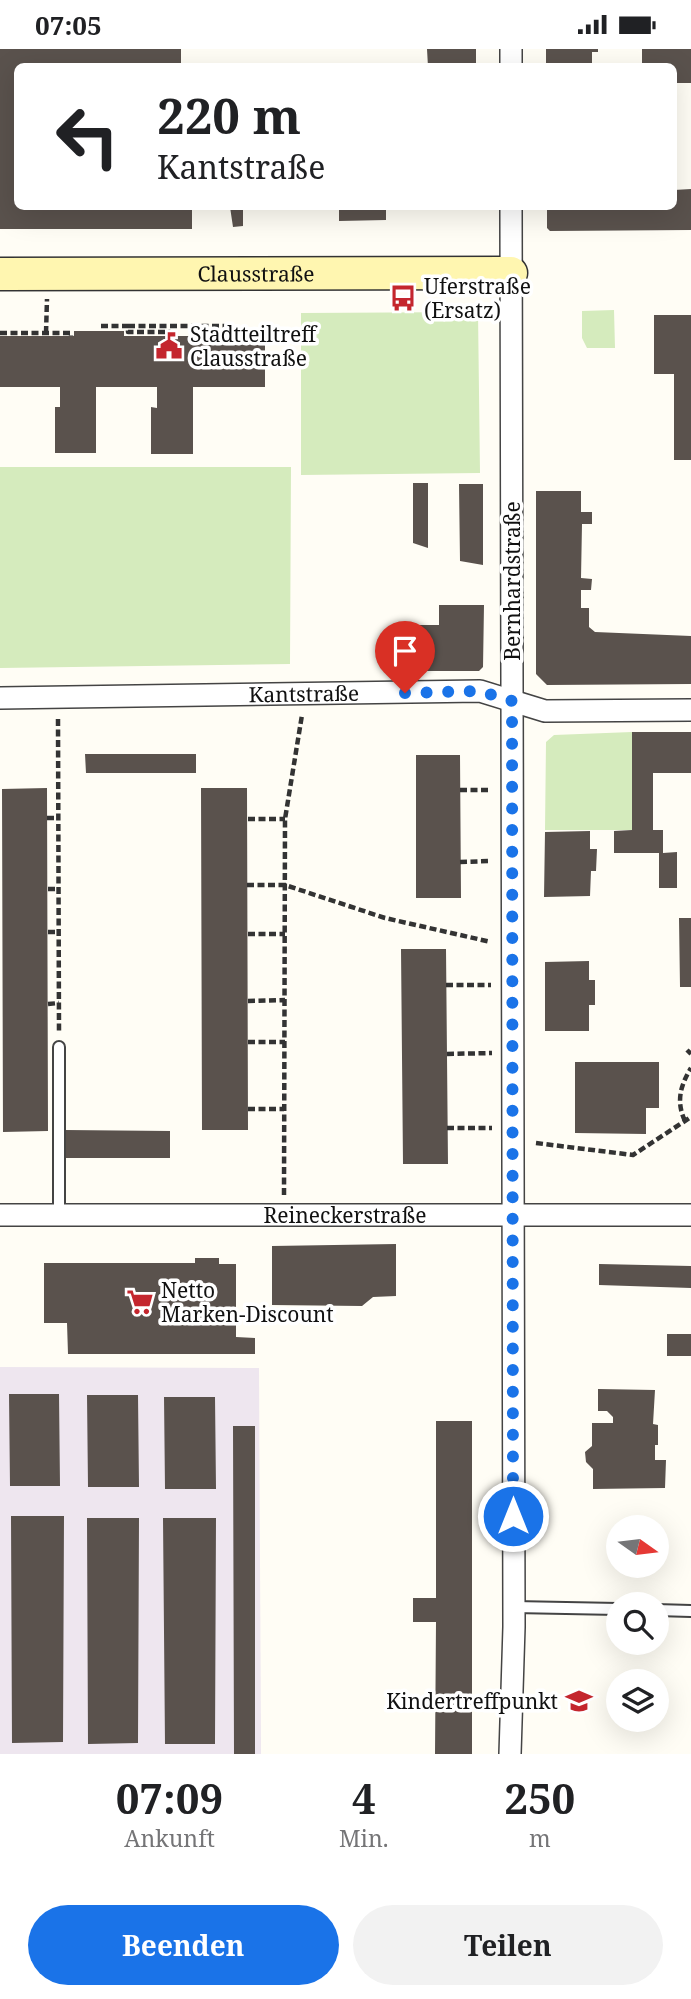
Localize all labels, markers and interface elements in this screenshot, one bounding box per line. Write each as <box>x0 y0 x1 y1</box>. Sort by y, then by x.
text: 07:05 <box>35 7 102 43</box>
text: 220 m <box>157 82 301 148</box>
icon: left <box>42 91 133 182</box>
text: Kantstraße <box>157 145 325 188</box>
street label: Clausstraße <box>197 259 315 288</box>
place label: Uferstraße (Ersatz) <box>424 272 531 324</box>
bus stop icon: Uferstraße (Ersatz) <box>388 283 418 313</box>
place label: Stadtteiltreff Clausstraße <box>190 320 318 372</box>
public building icon: Stadtteiltreff Clausstraße <box>154 331 184 361</box>
street label: Bernhardstraße <box>498 501 526 661</box>
pin <box>375 621 435 693</box>
icon: arrive <box>386 632 424 670</box>
street label: Kantstraße <box>249 679 359 708</box>
street label: Reineckerstraße <box>264 1201 426 1229</box>
place label: Netto Marken-Discount <box>161 1276 334 1328</box>
supermarket icon: Netto Marken-Discount <box>125 1287 155 1317</box>
position arrow <box>476 1479 550 1553</box>
north arrow <box>606 1515 668 1579</box>
map controls <box>606 1515 669 1732</box>
button: search <box>606 1592 669 1655</box>
button: layers <box>606 1669 669 1732</box>
school or university icon: Kindertreffpunkt <box>564 1686 594 1716</box>
place label: Kindertreffpunkt <box>386 1687 558 1715</box>
text: 07:09 <box>116 1769 223 1826</box>
text: 4 <box>352 1769 376 1826</box>
text: 250 <box>504 1769 575 1826</box>
text: Ankunft <box>124 1822 215 1854</box>
text: Min. <box>339 1822 389 1854</box>
text: m <box>529 1822 551 1854</box>
button: Beenden <box>28 1905 339 1985</box>
button: Teilen <box>353 1905 663 1985</box>

